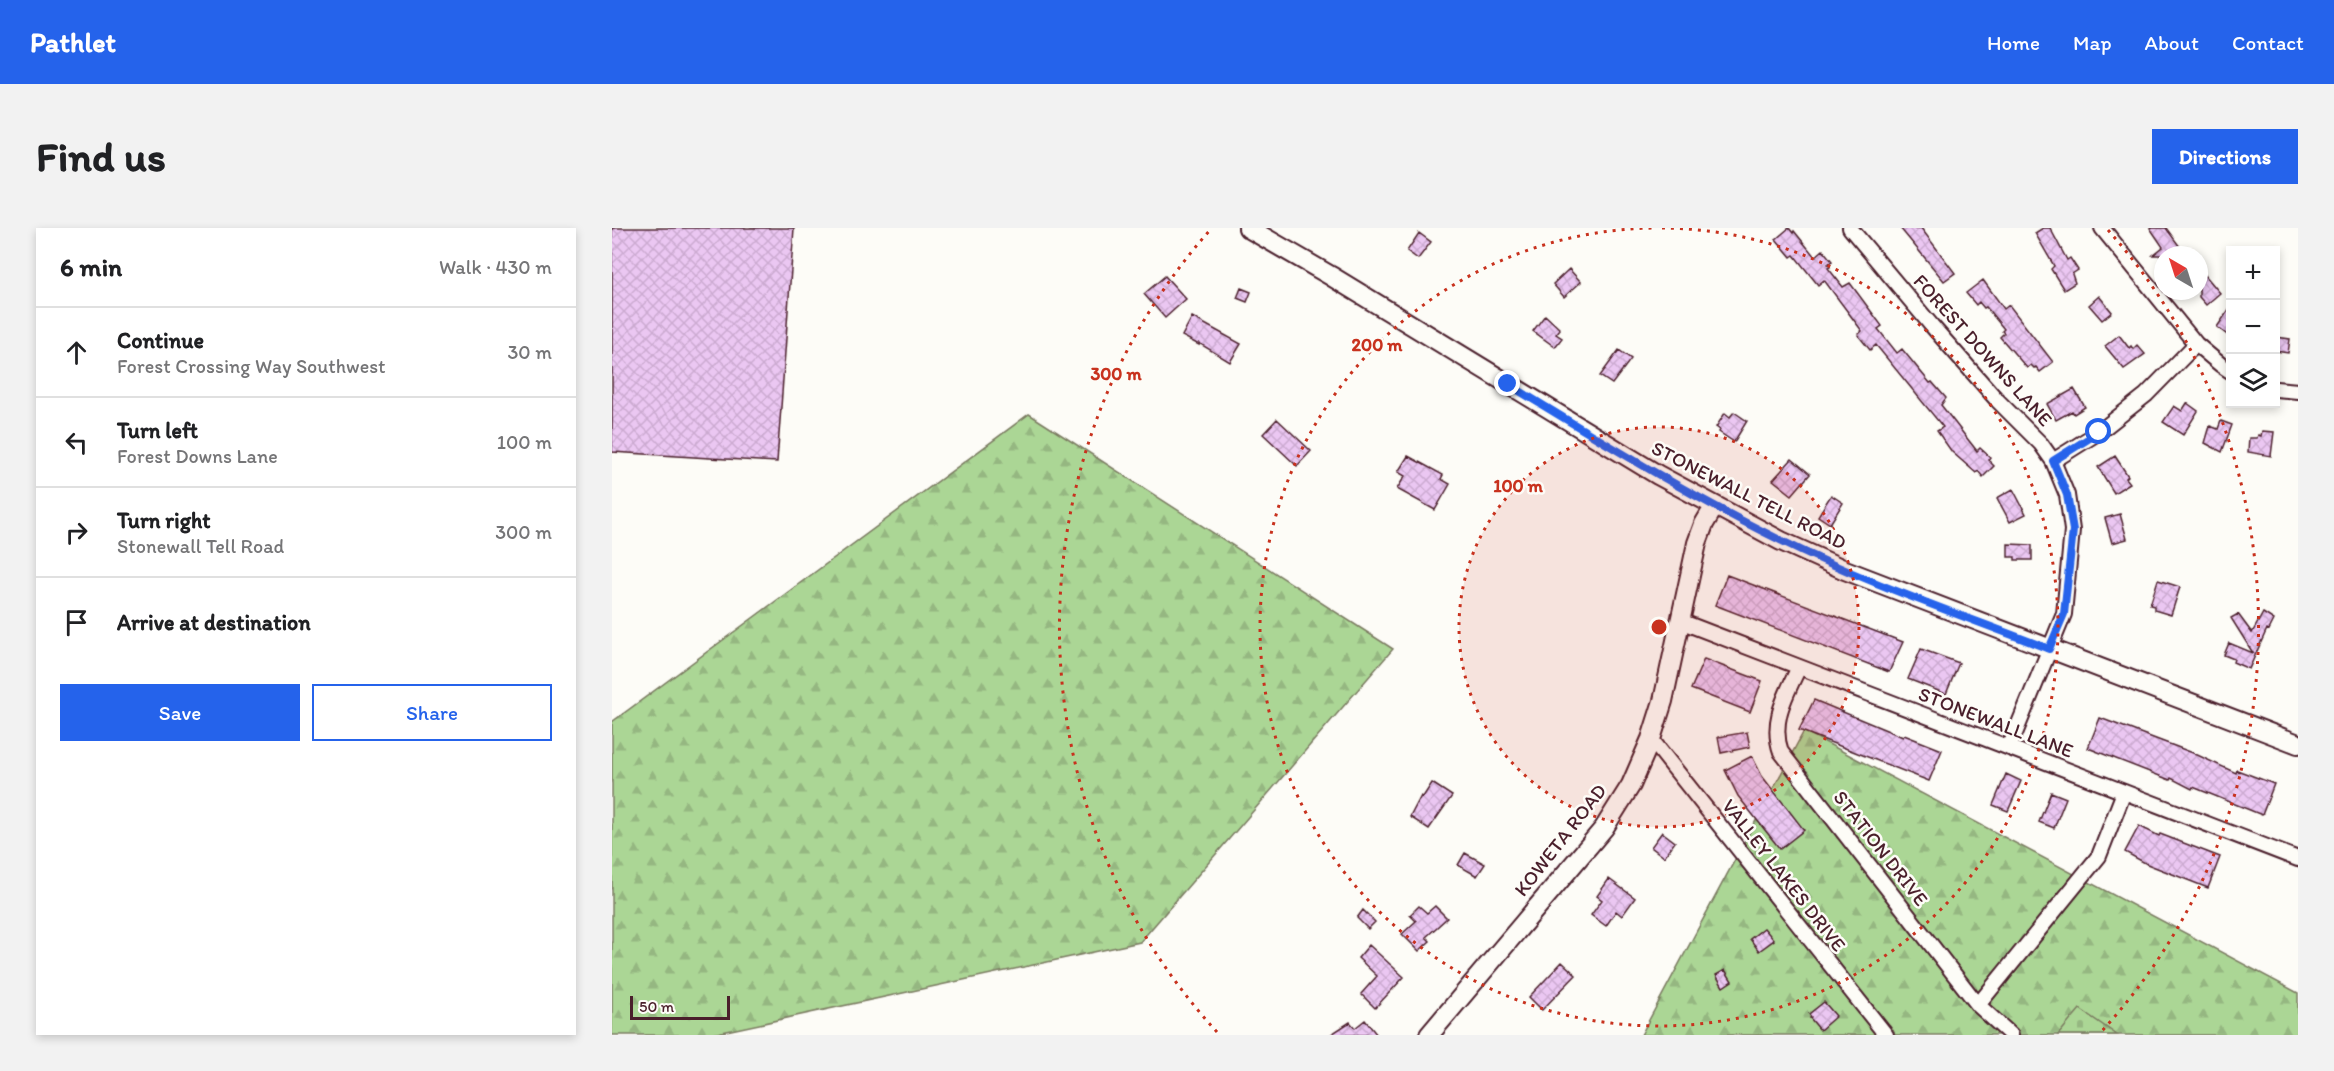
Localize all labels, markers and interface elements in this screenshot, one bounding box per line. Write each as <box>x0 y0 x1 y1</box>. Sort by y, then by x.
text: Pathlet <box>30 25 116 59</box>
text: Home <box>1987 30 2040 55</box>
text: Map <box>2073 30 2112 55</box>
text: About <box>2145 30 2199 55</box>
text: Contact <box>2232 30 2304 55</box>
button: Directions <box>2152 129 2298 184</box>
text: Find us <box>36 131 166 182</box>
north arrow <box>2154 246 2208 300</box>
map controls <box>2226 246 2280 408</box>
button: + <box>2226 246 2280 300</box>
text: 6 min <box>60 251 122 283</box>
text: Walk · 430 m <box>439 255 552 279</box>
street label: FOREST DOWNS LANE <box>1908 269 2058 431</box>
button: − <box>2226 300 2280 354</box>
text: Continue <box>117 327 204 354</box>
text: 200 m <box>1352 334 1403 356</box>
icon: ahead <box>60 336 93 369</box>
text: 30 m <box>507 340 552 364</box>
text: Forest Crossing Way Southwest <box>117 354 386 378</box>
button: layers <box>2226 354 2280 408</box>
text: 300 m <box>1090 363 1142 385</box>
route end <box>1494 370 1520 396</box>
text: Turn left <box>117 417 198 444</box>
route start <box>2085 418 2111 444</box>
icon: left <box>60 426 93 459</box>
text: 100 m <box>497 430 552 454</box>
street label: STONEWALL TELL ROAD <box>1648 435 1850 555</box>
text: Forest Downs Lane <box>117 444 278 468</box>
text: 100 m <box>1493 475 1544 497</box>
text: Turn right <box>117 507 211 534</box>
icon: right <box>60 516 93 549</box>
text: 300 m <box>495 520 552 544</box>
text: Stonewall Tell Road <box>117 534 284 558</box>
icon: arrive <box>60 606 93 639</box>
text: Arrive at destination <box>117 609 311 636</box>
centre of rings <box>1649 617 1669 637</box>
street label: STONEWALL LANE <box>1915 681 2077 763</box>
button: Save <box>60 684 300 741</box>
button: Share <box>312 684 552 741</box>
street label: KOWETA ROAD <box>1509 779 1611 901</box>
street label: STATION DRIVE <box>1829 786 1933 910</box>
street label: VALLEY LAKES DRIVE <box>1717 794 1851 956</box>
scale bar <box>630 993 730 1020</box>
text: 50 m <box>639 997 674 1016</box>

